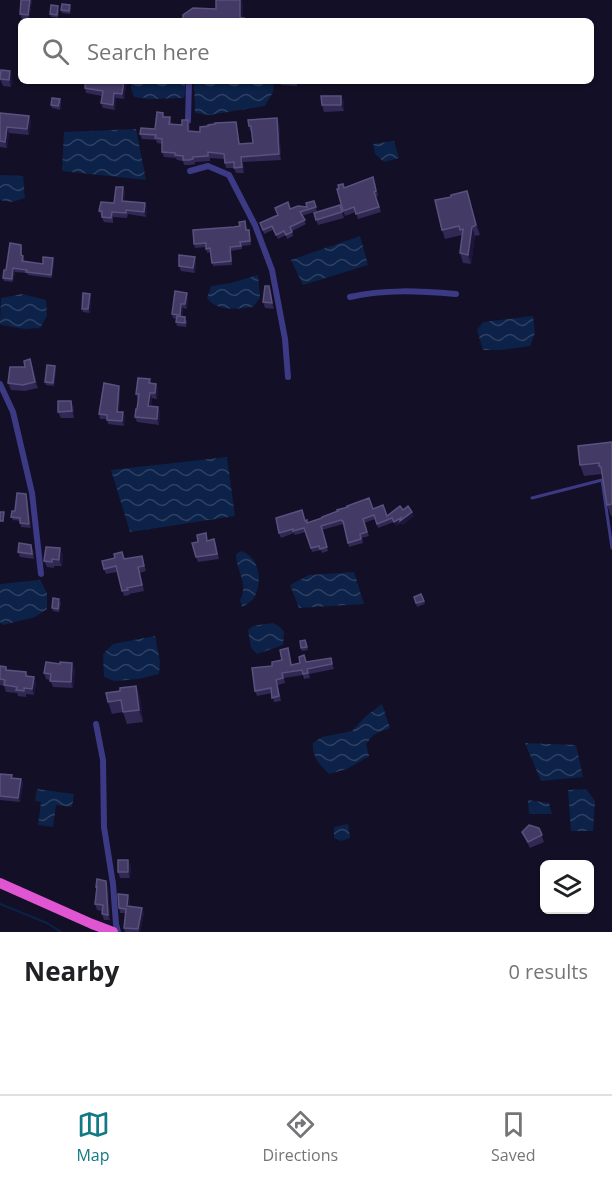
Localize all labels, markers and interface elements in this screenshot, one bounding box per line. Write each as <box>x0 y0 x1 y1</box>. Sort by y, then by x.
search box <box>18 18 594 84</box>
icon: search <box>39 35 72 68</box>
text: Search here <box>87 36 210 66</box>
map controls <box>540 860 594 914</box>
button: layers <box>540 860 594 914</box>
text: Nearby <box>24 953 119 989</box>
text: 0 results <box>508 958 588 985</box>
tab: Map <box>76 1108 110 1166</box>
tab: Directions <box>262 1108 338 1166</box>
tab: Saved <box>491 1108 536 1166</box>

